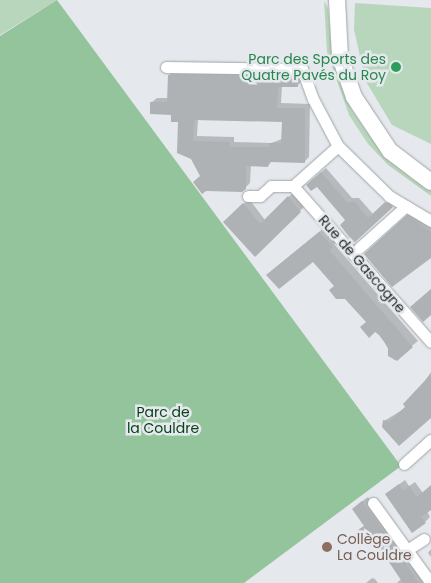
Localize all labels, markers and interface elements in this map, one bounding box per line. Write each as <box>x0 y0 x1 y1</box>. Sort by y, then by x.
place label: Parc des Sports des Quatre Pavés du Roy <box>241 51 386 84</box>
marker: Parc des Sports des Quatre Pavés du Roy <box>390 61 402 73</box>
street label: Rue de Gascogne <box>315 212 409 316</box>
park label: Parc de la Couldre <box>127 404 199 437</box>
place label: Collège La Couldre <box>337 531 412 564</box>
marker: Collège La Couldre <box>321 541 333 553</box>

